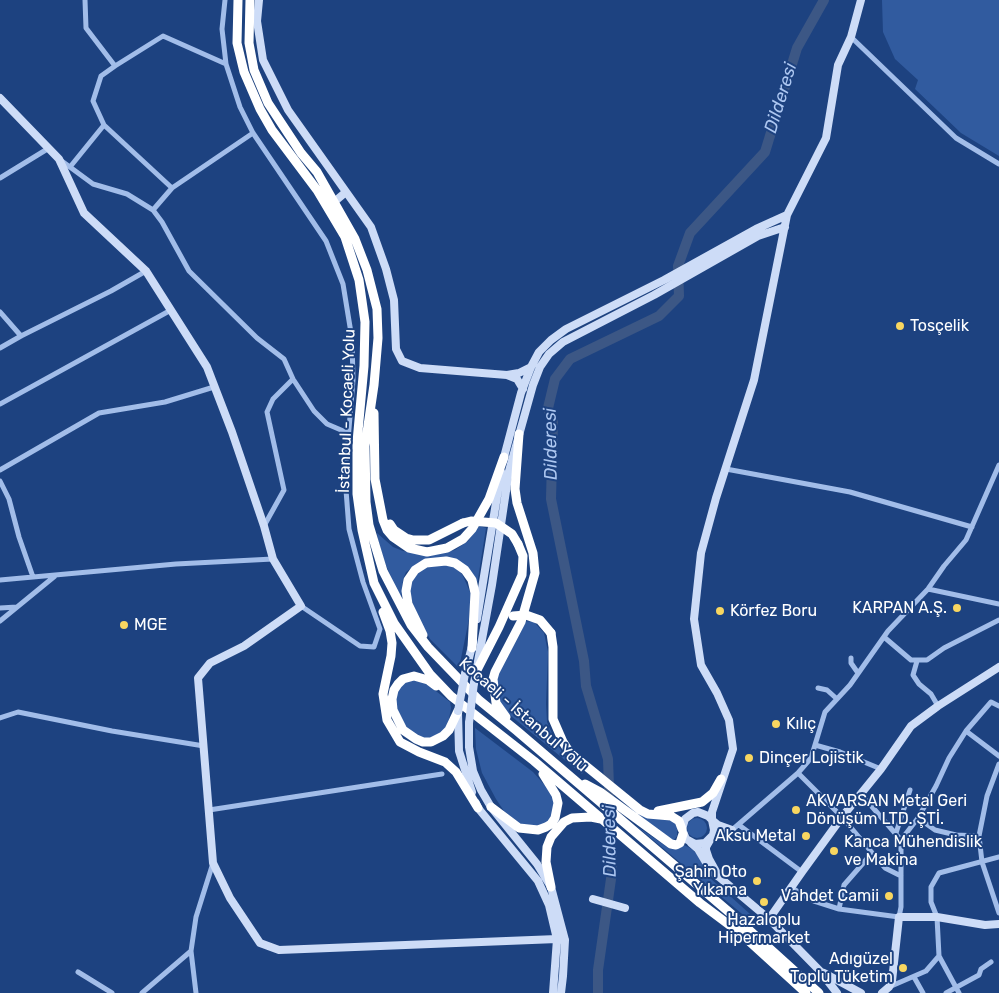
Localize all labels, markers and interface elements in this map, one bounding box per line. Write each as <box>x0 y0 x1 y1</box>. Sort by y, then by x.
water label: Dilderesi <box>760 60 802 136</box>
place label: Tosçelik <box>910 316 969 336</box>
marker: Tosçelik <box>894 320 906 332</box>
street label: İstanbul - Kocaeli Yolu <box>335 329 359 493</box>
water label: Dilderesi <box>540 408 562 480</box>
place label: KARPAN A.Ş. <box>852 598 947 618</box>
place label: Körfez Boru <box>730 601 817 621</box>
marker: KARPAN A.Ş. <box>951 602 963 614</box>
marker: Körfez Boru <box>714 605 726 617</box>
place label: MGE <box>134 615 167 635</box>
marker: MGE <box>118 619 130 631</box>
street label: Kocaeli - İstanbul Yolu <box>455 654 591 776</box>
place label: Kılıç <box>786 714 816 734</box>
marker: Kılıç <box>770 718 782 730</box>
place label: Dinçer Lojistik <box>759 748 864 768</box>
marker: Dinçer Lojistik <box>743 752 755 764</box>
place label: AKVARSAN Metal Geri Dönüşüm LTD. ŞTİ. <box>806 791 967 829</box>
marker: AKVARSAN Metal Geri Dönüşüm LTD. ŞTİ. <box>790 804 802 816</box>
water label: Dilderesi <box>599 805 621 877</box>
place label: Aksu Metal <box>715 826 796 846</box>
marker: Aksu Metal <box>800 830 812 842</box>
place label: Kanca Mühendislik ve Makina <box>844 832 982 870</box>
marker: Kanca Mühendislik ve Makina <box>828 845 840 857</box>
place label: Şahin Oto Yıkama <box>675 862 747 900</box>
marker: Şahin Oto Yıkama <box>751 875 763 887</box>
place label: Vahdet Camii <box>781 886 879 906</box>
marker: Vahdet Camii <box>883 890 895 902</box>
marker: Hazaloplu Hipermarket <box>758 896 770 908</box>
place label: Hazaloplu Hipermarket <box>718 910 810 948</box>
place label: Adıgüzel Toplu Tüketim <box>790 949 893 987</box>
marker: Adıgüzel Toplu Tüketim <box>897 962 909 974</box>

